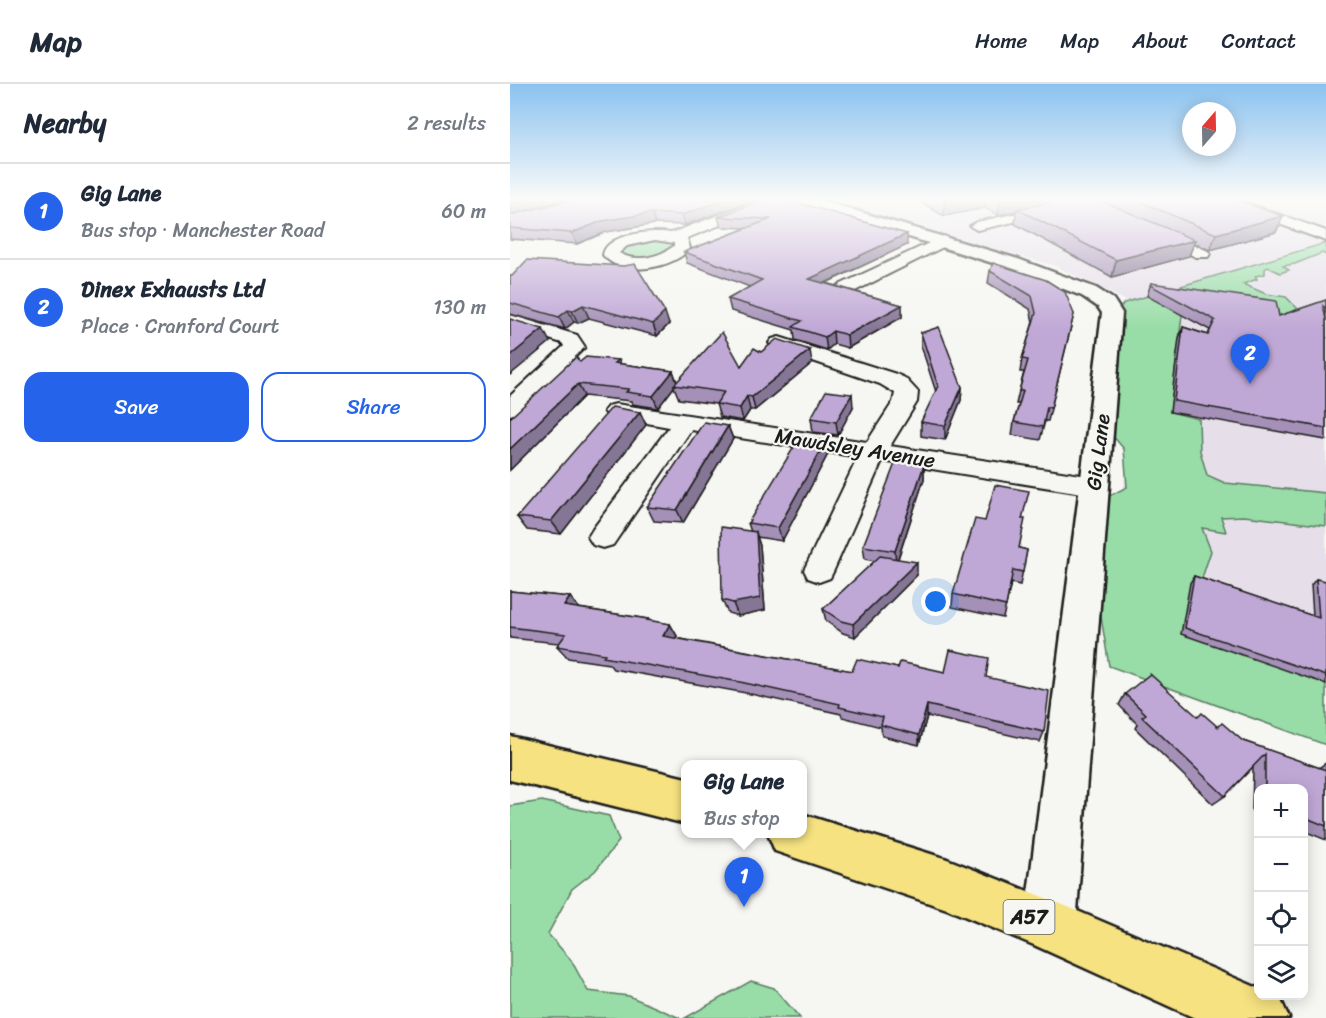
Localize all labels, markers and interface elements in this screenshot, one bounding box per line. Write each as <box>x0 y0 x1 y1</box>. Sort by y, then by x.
text: Map <box>30 17 82 66</box>
text: Home <box>975 22 1027 60</box>
text: Map <box>1060 22 1099 60</box>
text: About <box>1132 22 1189 60</box>
text: Contact <box>1222 22 1296 60</box>
text: Nearby <box>24 100 106 146</box>
north arrow <box>1182 102 1236 156</box>
text: 2 results <box>407 106 486 141</box>
text: Gig Lane <box>81 174 161 213</box>
text: 1 <box>39 194 48 229</box>
text: 60 m <box>441 194 486 229</box>
text: Bus stop · Manchester Road <box>81 213 324 248</box>
text: Dinex Exhausts Ltd <box>81 270 264 309</box>
text: 2 <box>38 290 49 325</box>
text: 130 m <box>433 290 486 325</box>
text: Place · Cranford Court <box>81 309 279 344</box>
pin: 2 <box>1230 334 1270 384</box>
button: Save <box>24 372 249 442</box>
button: Share <box>261 372 486 442</box>
street label: Gig Lane <box>1074 412 1122 492</box>
street label: Mawdsley Avenue <box>772 417 938 479</box>
your location <box>921 587 950 616</box>
popup <box>681 760 807 838</box>
text: Gig Lane <box>704 762 784 801</box>
map controls <box>1254 784 1308 1000</box>
button: + <box>1254 784 1308 838</box>
text: Bus stop <box>704 801 780 836</box>
button: − <box>1254 838 1308 892</box>
pin: 1 <box>724 858 764 907</box>
button: locate <box>1254 892 1308 946</box>
road number: A57 <box>1004 900 1054 934</box>
button: layers <box>1254 946 1308 1000</box>

